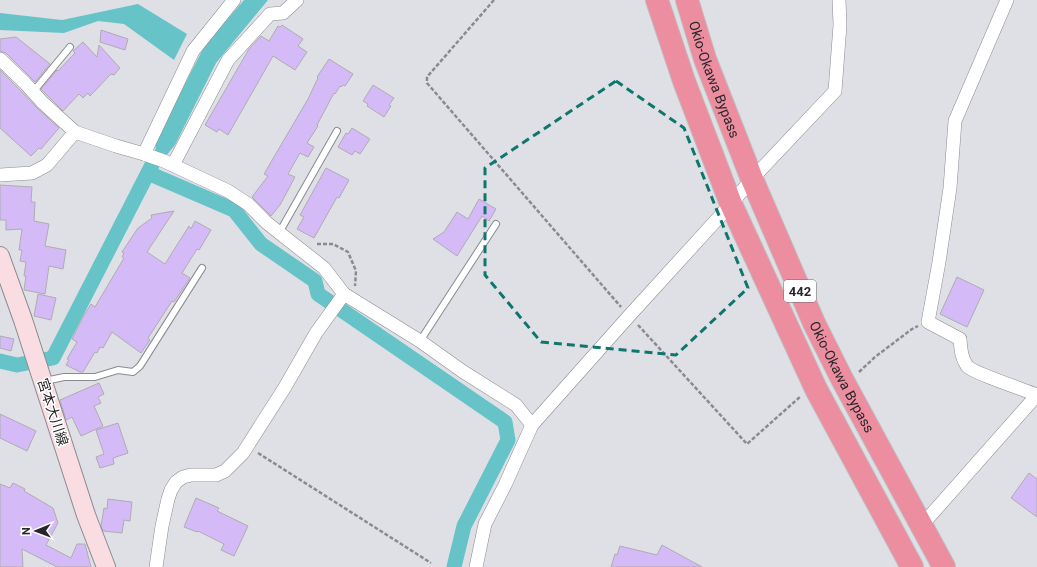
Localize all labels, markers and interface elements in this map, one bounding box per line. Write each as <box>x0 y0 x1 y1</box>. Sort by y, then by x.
street label: Okio-Okawa Bypass <box>686 19 743 140</box>
road number: 442 <box>784 280 816 302</box>
street label: Okio-Okawa Bypass <box>806 319 878 435</box>
street label: 宮本大川線 <box>35 376 71 448</box>
north arrow <box>16 511 56 551</box>
text: N <box>20 527 33 535</box>

